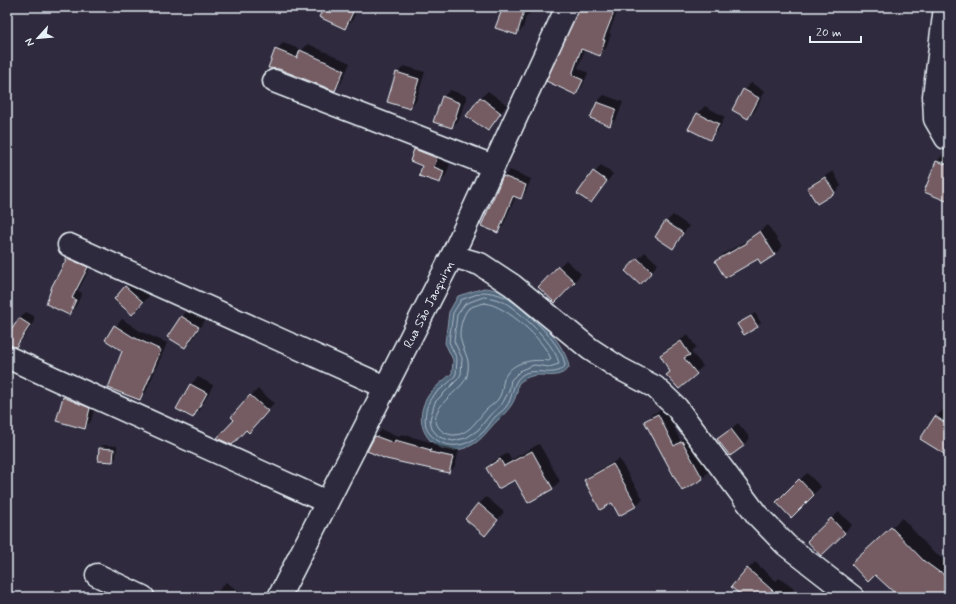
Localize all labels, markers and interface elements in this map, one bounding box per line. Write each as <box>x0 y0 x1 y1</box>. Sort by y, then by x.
north arrow <box>18 18 58 58</box>
scale bar <box>810 18 861 44</box>
text: 20 m <box>816 25 842 41</box>
text: N <box>22 36 38 49</box>
street label: Rua São Jaoquim <box>400 258 459 351</box>

